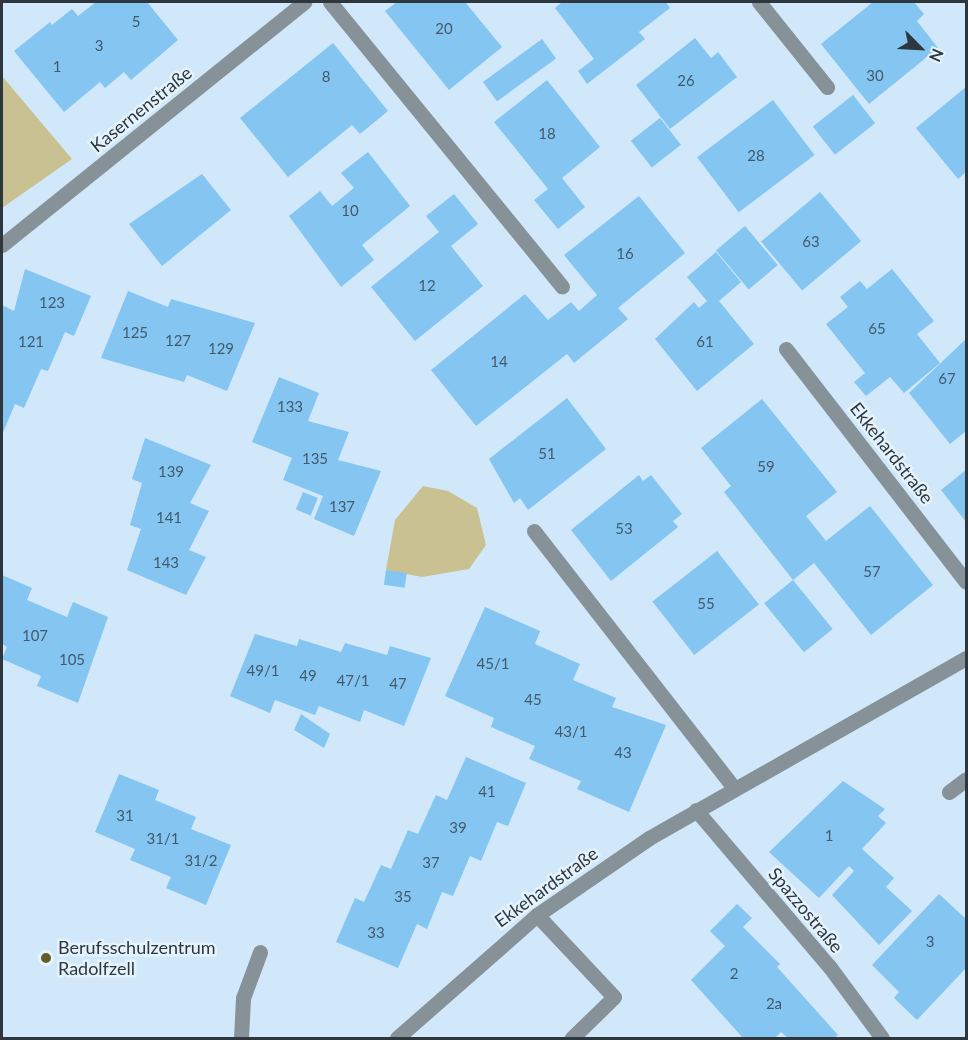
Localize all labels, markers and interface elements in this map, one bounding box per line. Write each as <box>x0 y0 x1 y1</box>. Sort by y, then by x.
house number: 5 <box>132 13 140 31</box>
north arrow <box>890 18 950 78</box>
house number: 20 <box>435 20 453 38</box>
house number: 3 <box>95 37 103 55</box>
text: N <box>926 46 948 65</box>
house number: 1 <box>53 58 61 76</box>
street label: Kasernenstraße <box>86 62 196 156</box>
house number: 30 <box>866 67 884 85</box>
house number: 8 <box>322 68 330 86</box>
house number: 26 <box>677 72 695 90</box>
house number: 18 <box>538 125 556 143</box>
house number: 28 <box>747 147 765 165</box>
house number: 10 <box>341 202 359 220</box>
house number: 63 <box>802 233 820 251</box>
house number: 16 <box>616 245 634 263</box>
house number: 12 <box>418 277 436 295</box>
house number: 123 <box>39 294 65 312</box>
house number: 65 <box>868 320 886 338</box>
house number: 125 <box>122 324 148 342</box>
house number: 127 <box>165 332 191 350</box>
house number: 121 <box>18 333 44 351</box>
house number: 61 <box>696 333 714 351</box>
house number: 129 <box>208 340 234 358</box>
house number: 14 <box>490 353 508 371</box>
house number: 67 <box>938 370 956 388</box>
house number: 133 <box>277 398 303 416</box>
street label: Ekkehardstraße <box>846 398 938 508</box>
house number: 51 <box>538 445 556 463</box>
house number: 135 <box>302 450 328 468</box>
house number: 59 <box>757 458 775 476</box>
house number: 139 <box>158 463 184 481</box>
house number: 137 <box>329 498 355 516</box>
house number: 141 <box>156 509 182 527</box>
house number: 53 <box>615 520 633 538</box>
house number: 143 <box>153 554 179 572</box>
house number: 57 <box>863 563 881 581</box>
house number: 55 <box>697 595 715 613</box>
house number: 107 <box>22 627 48 645</box>
house number: 105 <box>59 651 85 669</box>
house number: 45/1 <box>477 655 509 673</box>
house number: 49/1 <box>247 662 279 680</box>
house number: 49 <box>299 667 317 685</box>
house number: 47/1 <box>337 672 369 690</box>
house number: 47 <box>389 675 407 693</box>
house number: 45 <box>524 691 542 709</box>
house number: 43/1 <box>555 723 587 741</box>
house number: 43 <box>614 744 632 762</box>
house number: 41 <box>478 783 496 801</box>
house number: 31 <box>116 807 134 825</box>
house number: 39 <box>449 819 467 837</box>
house number: 1 <box>825 827 833 845</box>
house number: 31/1 <box>147 830 179 848</box>
street label: Ekkehardstraße <box>490 842 602 932</box>
house number: 31/2 <box>185 852 217 870</box>
house number: 37 <box>422 854 440 872</box>
street label: Spazzostraße <box>764 863 848 957</box>
house number: 35 <box>394 888 412 906</box>
house number: 33 <box>367 924 385 942</box>
house number: 3 <box>926 933 934 951</box>
place label: Berufsschulzentrum Radolfzell <box>58 937 216 980</box>
marker: Berufsschulzentrum Radolfzell <box>39 951 53 965</box>
house number: 2 <box>730 965 738 983</box>
house number: 2a <box>766 995 782 1013</box>

